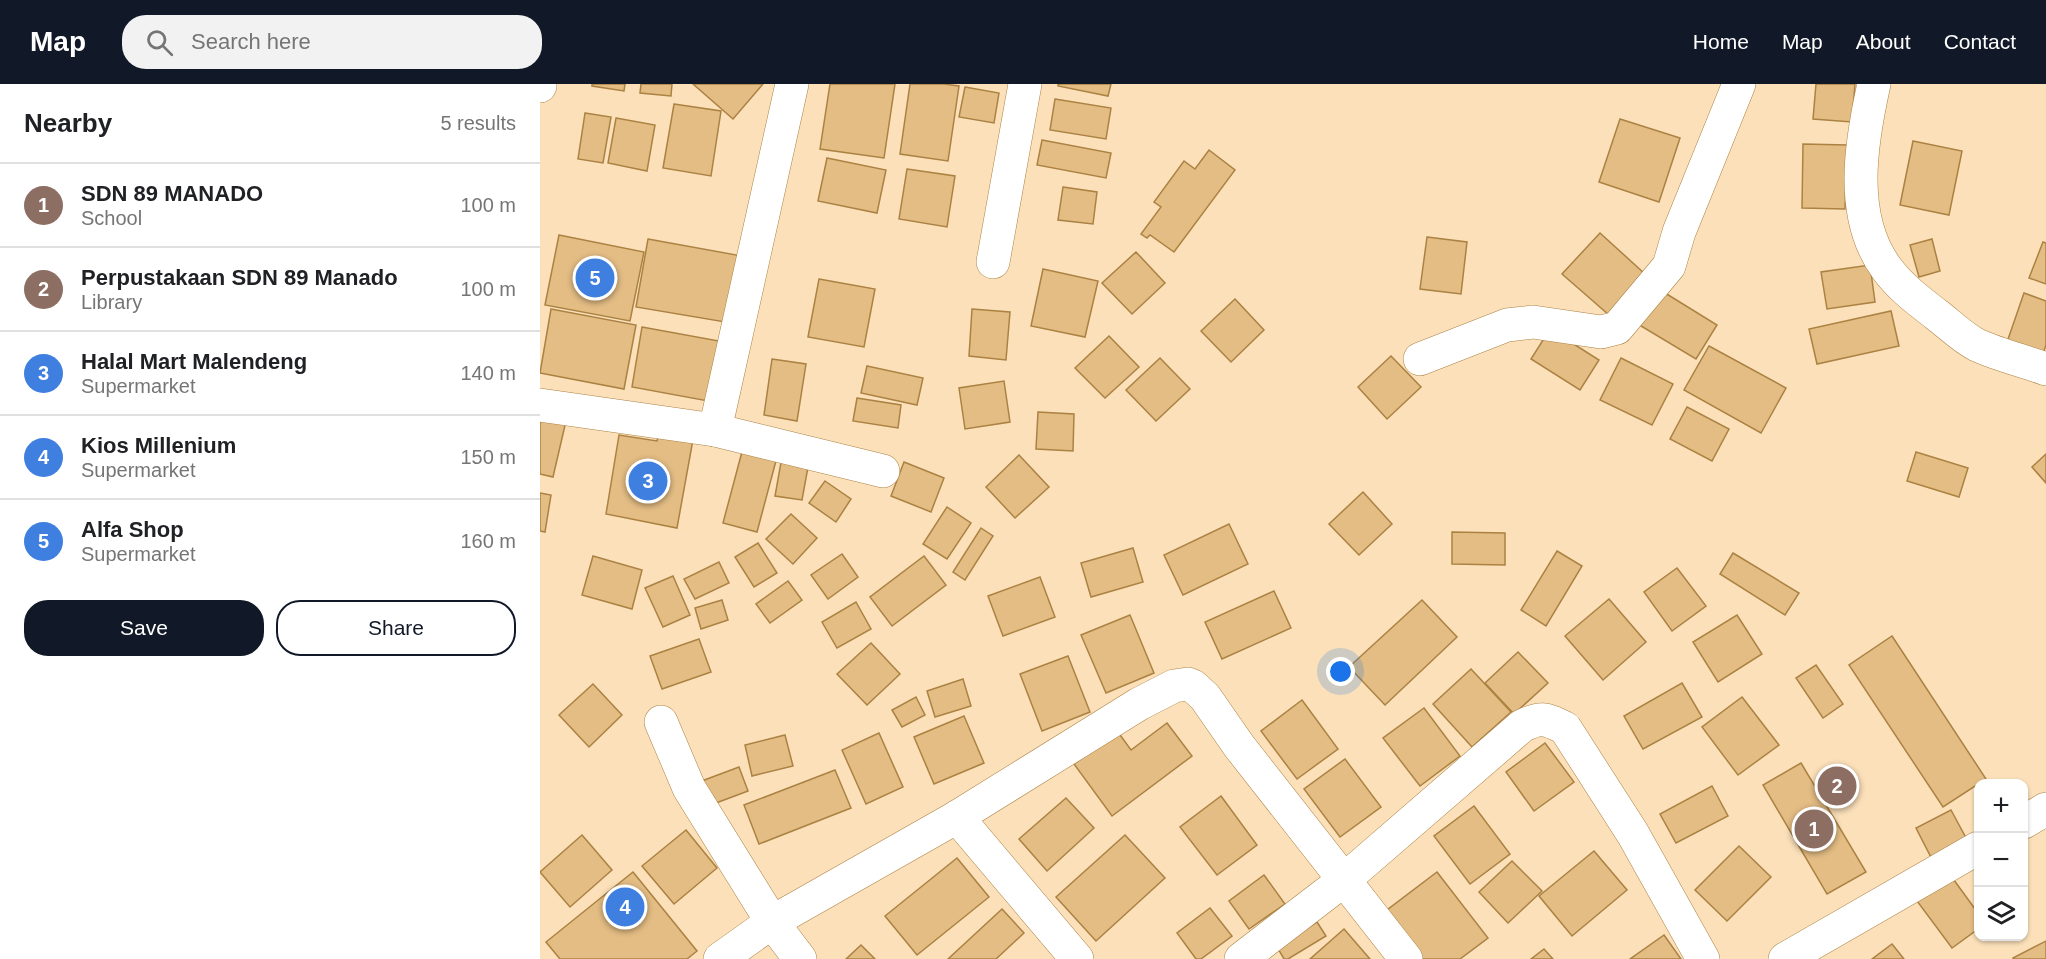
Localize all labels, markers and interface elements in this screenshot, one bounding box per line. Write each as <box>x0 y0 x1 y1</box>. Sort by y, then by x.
search box <box>122 15 542 69</box>
text: Map <box>30 26 86 57</box>
icon: search <box>143 26 176 59</box>
text: Search here <box>191 29 311 54</box>
text: Home <box>1693 30 1749 53</box>
text: Map <box>1782 30 1823 53</box>
text: About <box>1856 30 1911 53</box>
text: Contact <box>1944 30 2016 53</box>
text: Nearby <box>24 108 112 138</box>
text: 5 results <box>440 112 516 134</box>
text: SDN 89 MANADO <box>81 181 263 206</box>
text: 1 <box>38 194 49 216</box>
text: 100 m <box>460 194 516 216</box>
text: School <box>81 207 142 229</box>
pin: 5 <box>576 256 614 300</box>
text: Perpustakaan SDN 89 Manado <box>81 265 398 290</box>
text: 2 <box>38 278 49 300</box>
text: 100 m <box>460 278 516 300</box>
text: Library <box>81 291 142 313</box>
text: Halal Mart Malendeng <box>81 349 307 374</box>
text: 3 <box>38 362 49 384</box>
text: 140 m <box>460 362 516 384</box>
text: Supermarket <box>81 375 196 397</box>
text: Kios Millenium <box>81 433 236 458</box>
text: 4 <box>38 446 49 468</box>
text: 150 m <box>460 446 516 468</box>
pin: 3 <box>628 458 668 504</box>
text: Supermarket <box>81 459 196 481</box>
text: Alfa Shop <box>81 517 184 542</box>
text: 5 <box>38 530 49 552</box>
text: 160 m <box>460 530 516 552</box>
text: Supermarket <box>81 543 196 565</box>
button: Save <box>24 600 264 656</box>
button: Share <box>276 600 516 656</box>
your location <box>1326 657 1355 686</box>
pin: 2 <box>1818 764 1856 808</box>
map controls <box>1974 779 2028 941</box>
button: + <box>1974 779 2028 833</box>
pin: 1 <box>1794 806 1834 852</box>
button: − <box>1974 833 2028 887</box>
pin: 4 <box>606 884 644 930</box>
button: layers <box>1974 887 2028 941</box>

